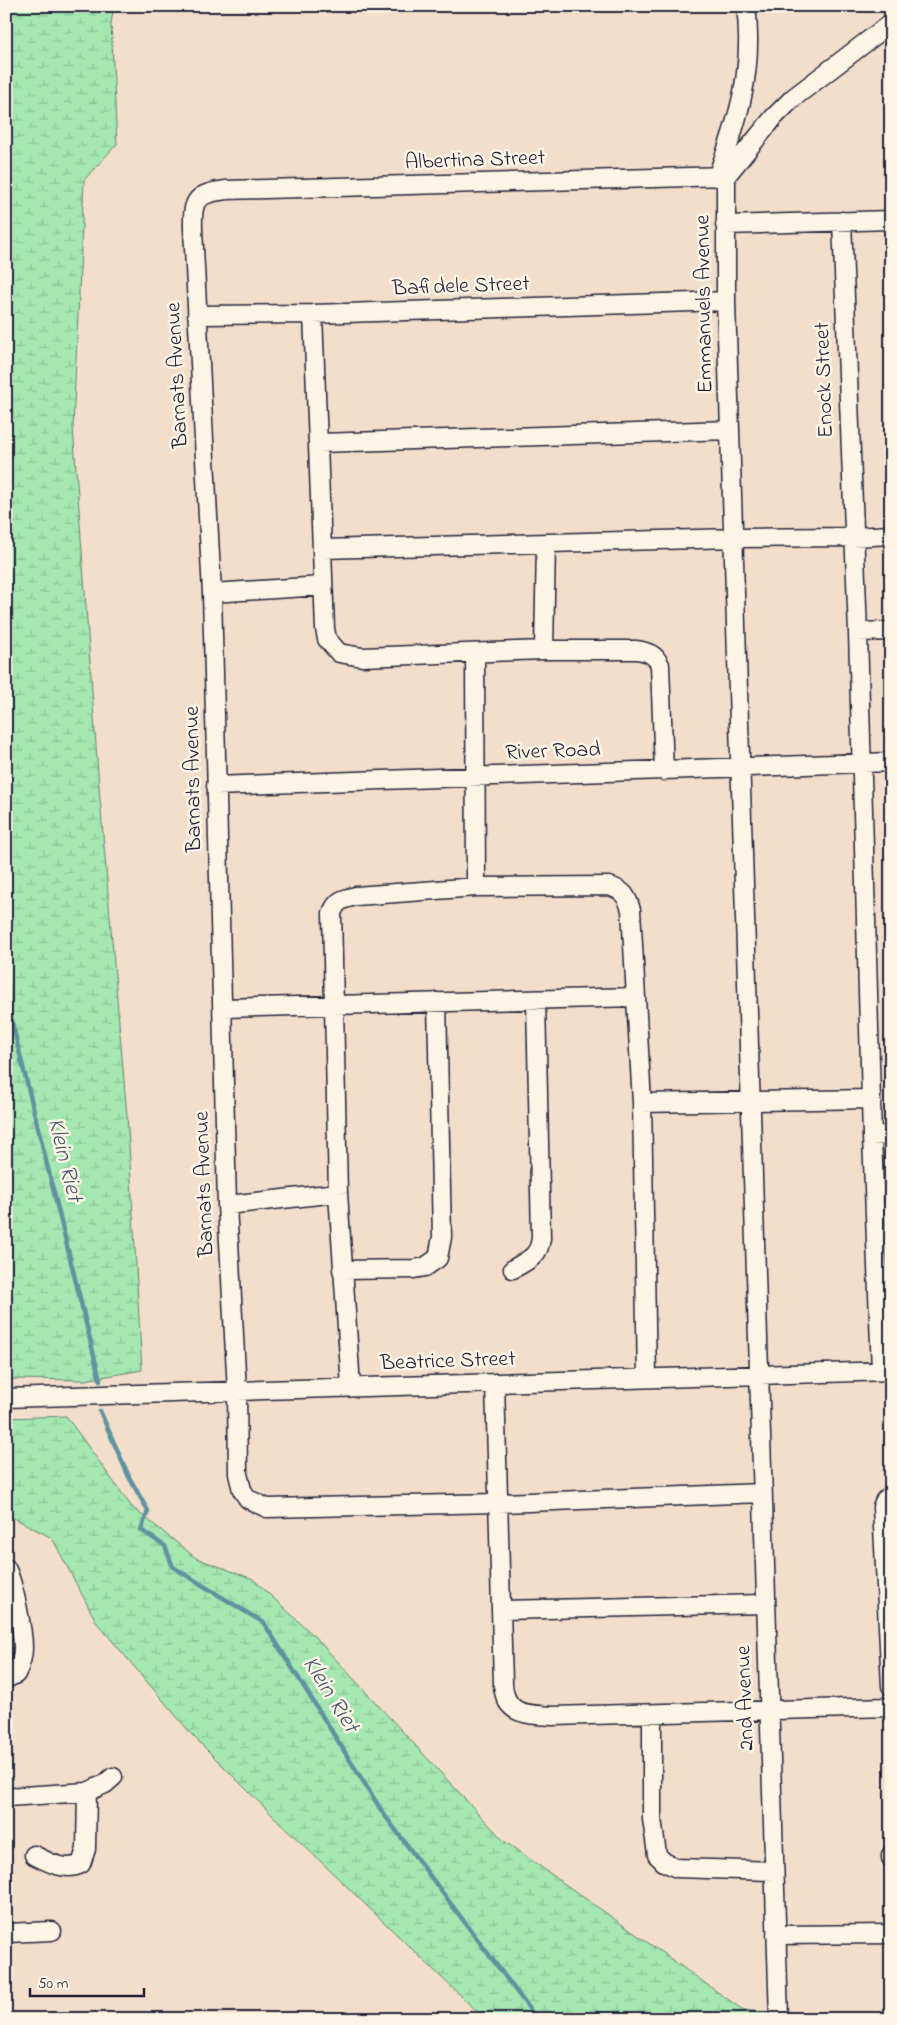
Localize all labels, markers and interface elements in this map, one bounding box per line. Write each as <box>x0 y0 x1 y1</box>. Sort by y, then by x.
street label: Albertina Street <box>404 143 546 179</box>
street label: Emmanuels Avenue <box>687 214 723 394</box>
street label: Bafidele Street <box>391 269 531 305</box>
street label: Barnats Avenue <box>158 301 198 450</box>
street label: Enock Street <box>807 321 843 439</box>
street label: Barnats Avenue <box>177 706 211 853</box>
street label: River Road <box>505 734 601 770</box>
street label: Barnats Avenue <box>186 1110 224 1259</box>
water label: Klein Riet <box>37 1115 92 1207</box>
street label: Beatrice Street <box>379 1344 517 1380</box>
street label: 2nd Avenue <box>728 1645 764 1751</box>
water label: Klein Riet <box>293 1650 368 1742</box>
scale bar <box>30 1965 144 1997</box>
text: 50 m <box>38 1973 69 1995</box>

